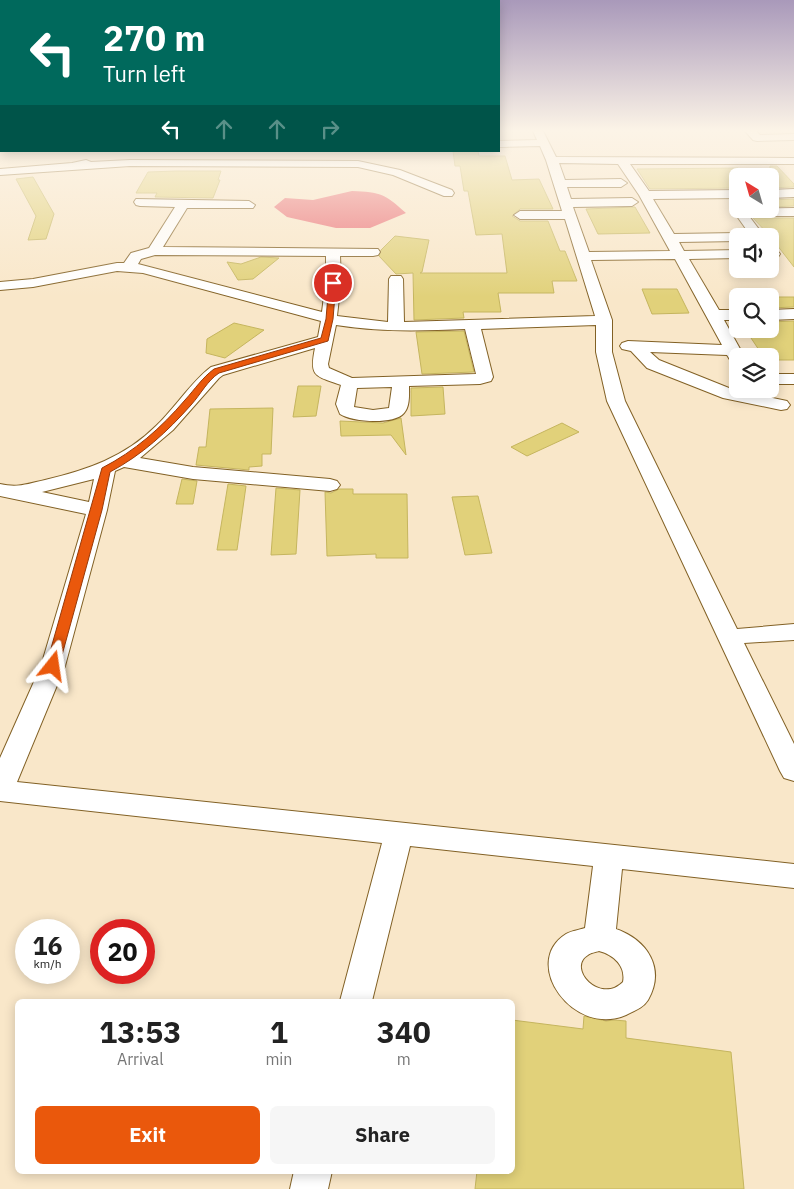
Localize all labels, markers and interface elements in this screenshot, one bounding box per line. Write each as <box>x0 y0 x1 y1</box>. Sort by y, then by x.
text: 270 m <box>103 15 206 61</box>
icon: left <box>20 20 85 85</box>
text: Turn left <box>103 59 186 88</box>
icon: left <box>157 115 185 143</box>
icon: ahead <box>210 115 238 143</box>
icon: ahead <box>263 115 291 143</box>
icon: right <box>316 115 344 143</box>
north arrow <box>729 168 779 218</box>
map controls <box>729 168 779 398</box>
button: sound <box>729 228 779 278</box>
pin <box>312 262 354 304</box>
icon: arrive <box>319 269 347 297</box>
button: search <box>729 288 779 338</box>
button: layers <box>729 348 779 398</box>
position arrow <box>26 639 78 691</box>
speed limit sign: 20 <box>90 919 155 984</box>
text: 16 <box>32 929 63 962</box>
text: km/h <box>33 956 62 971</box>
text: 13:53 <box>99 1012 181 1051</box>
text: 1 <box>270 1012 288 1051</box>
text: 340 <box>377 1012 431 1051</box>
text: Arrival <box>117 1049 164 1069</box>
text: min <box>265 1049 292 1069</box>
text: m <box>397 1049 411 1069</box>
button: Exit <box>35 1106 260 1164</box>
button: Share <box>270 1106 495 1164</box>

